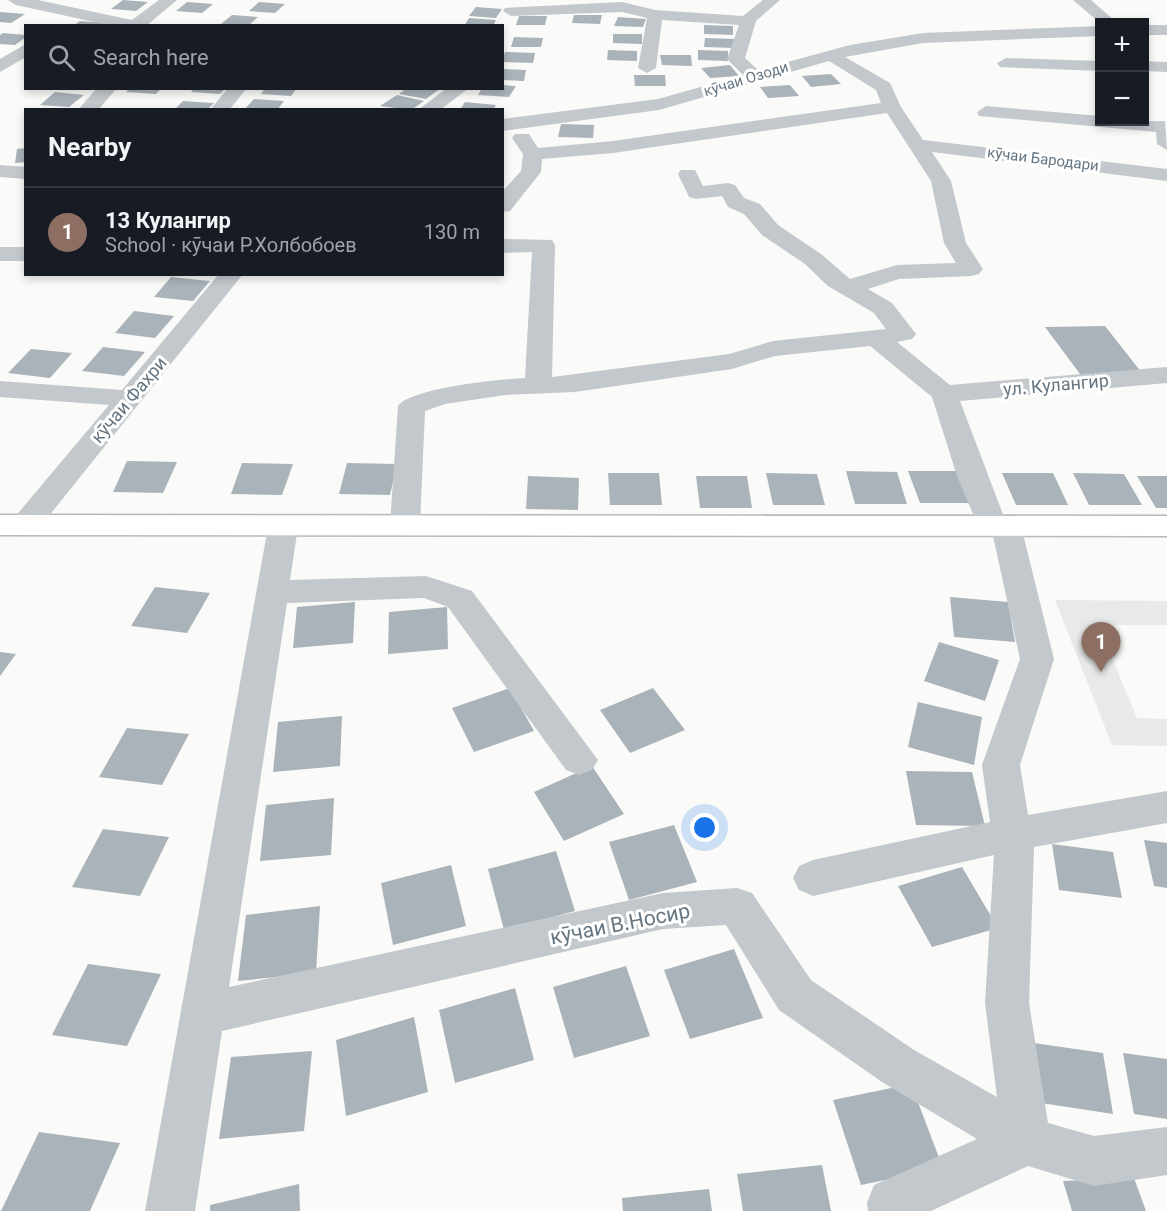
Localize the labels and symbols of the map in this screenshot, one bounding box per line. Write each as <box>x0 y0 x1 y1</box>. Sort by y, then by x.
street label: кӯчаи Озоди <box>701 58 791 100</box>
street label: кӯчаи Бародари <box>986 143 1100 175</box>
street label: кӯчаи Фахри <box>87 352 171 447</box>
street label: ул. Кулангир <box>1002 369 1110 400</box>
pin: 1 <box>1082 622 1120 672</box>
your location <box>690 813 719 842</box>
street label: кӯчаи В.Носир <box>548 899 692 949</box>

